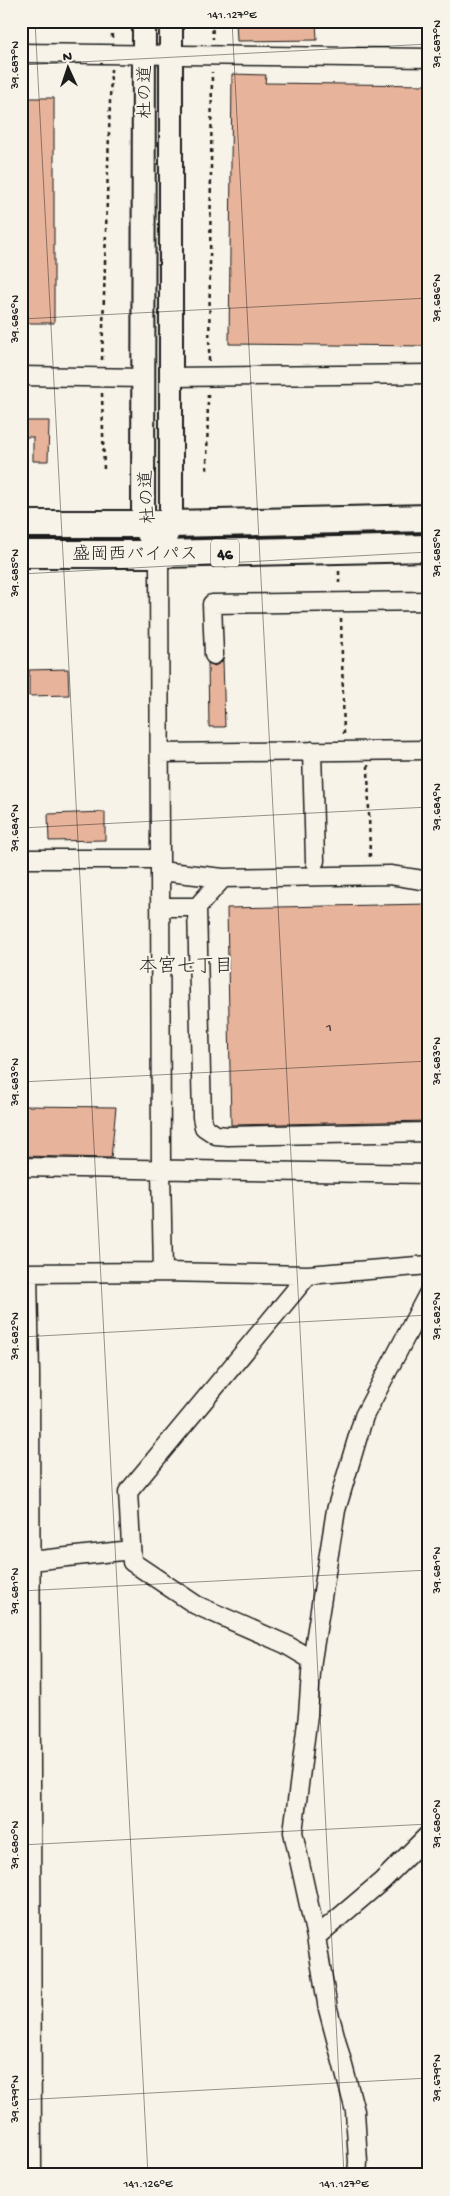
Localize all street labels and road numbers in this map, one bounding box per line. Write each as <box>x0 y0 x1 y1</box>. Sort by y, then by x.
street label: 杜の道 <box>135 65 157 119</box>
street label: 杜の道 <box>136 469 160 524</box>
road number: 46 <box>211 540 239 566</box>
street label: 盛岡西バイパス <box>72 544 198 566</box>

